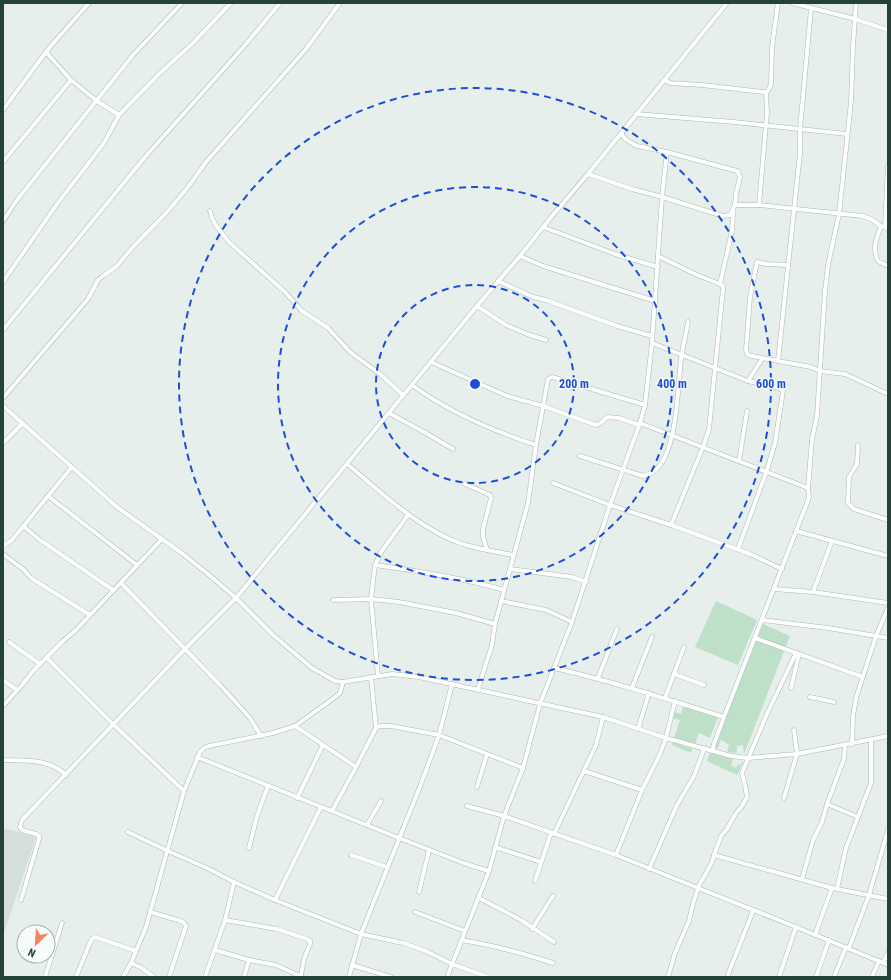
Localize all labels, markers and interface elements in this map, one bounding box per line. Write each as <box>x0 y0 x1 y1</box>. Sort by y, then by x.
centre of rings <box>468 377 482 391</box>
text: 200 m <box>559 377 589 391</box>
text: 400 m <box>657 377 687 391</box>
text: 600 m <box>756 377 786 391</box>
north arrow <box>16 924 56 964</box>
text: N <box>26 945 38 960</box>

